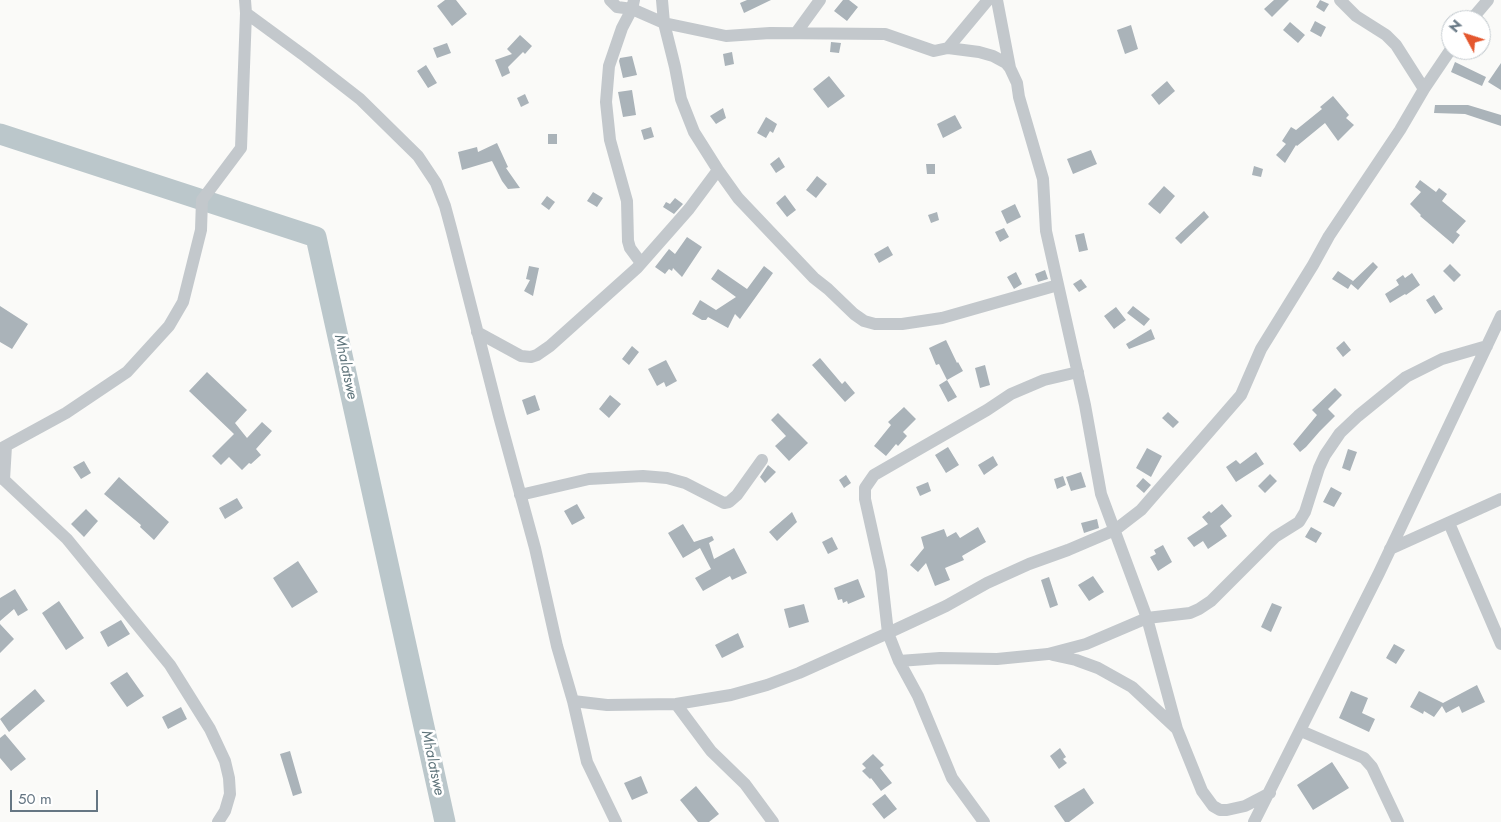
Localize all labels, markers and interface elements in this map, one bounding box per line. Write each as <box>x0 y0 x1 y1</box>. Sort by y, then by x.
north arrow <box>1441 10 1491 60</box>
text: N <box>1444 15 1467 37</box>
water label: Mhalatswe <box>329 333 361 401</box>
water label: Mhalatswe <box>416 729 448 797</box>
scale bar <box>12 780 100 812</box>
text: 50 m <box>18 788 52 810</box>

